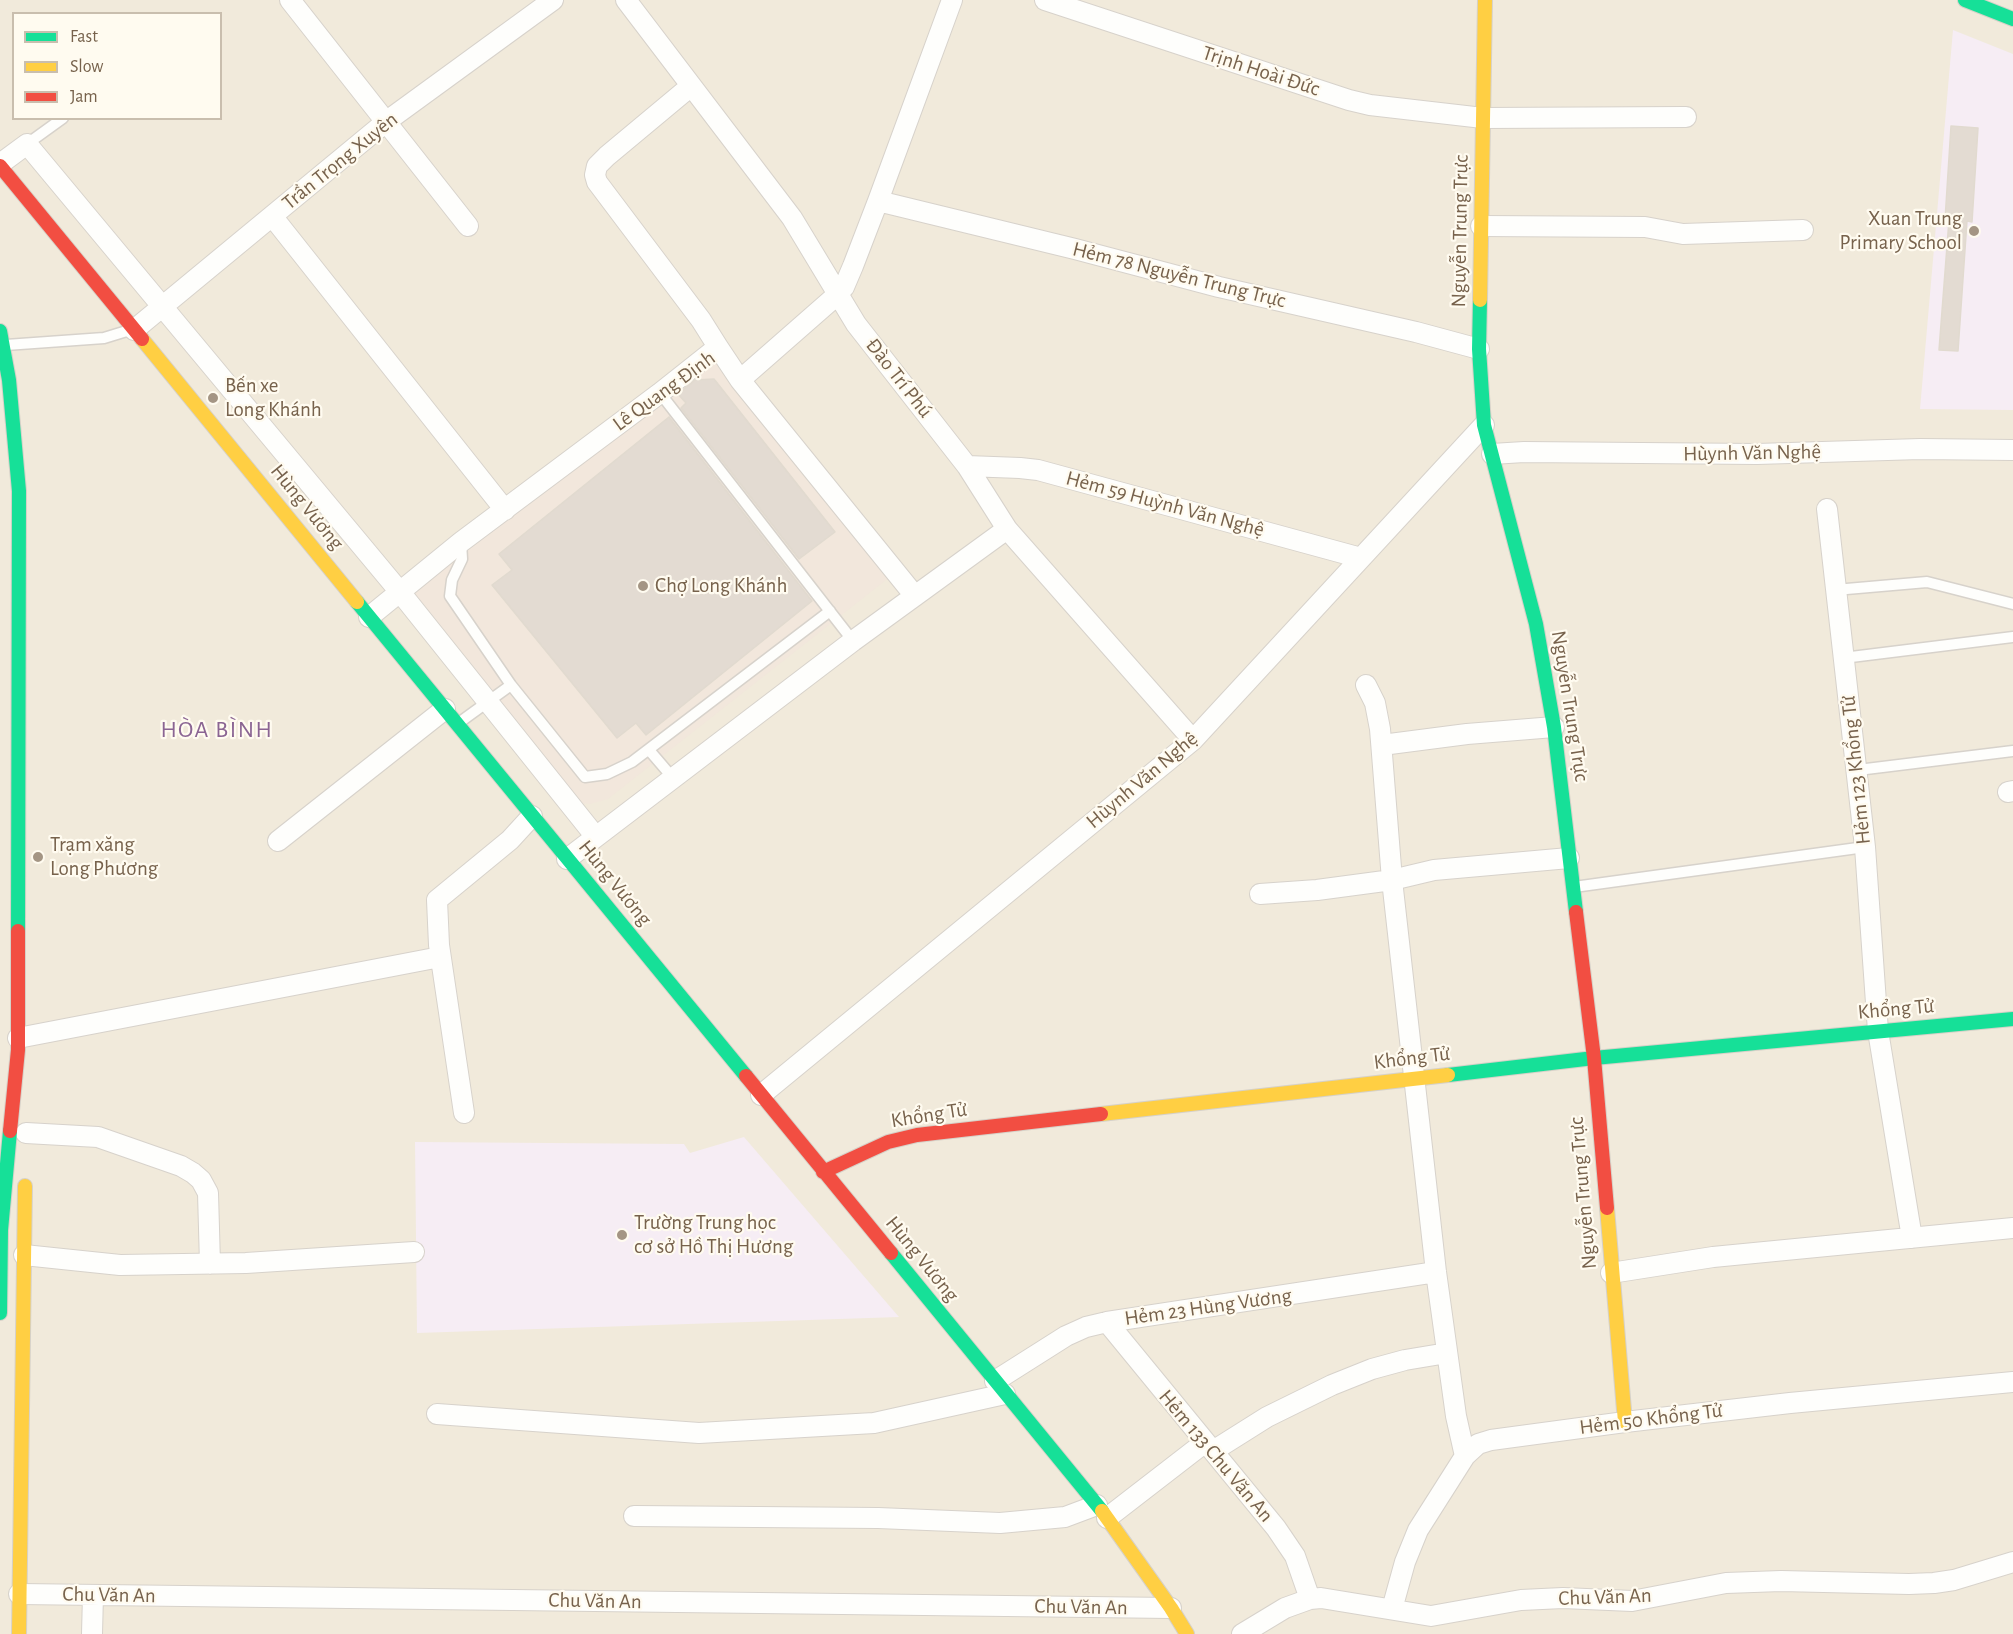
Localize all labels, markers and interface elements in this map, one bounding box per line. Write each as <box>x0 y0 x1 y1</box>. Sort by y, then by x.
legend <box>12 12 222 120</box>
text: Fast <box>70 28 98 46</box>
street label: Trịnh Hoài Đức <box>1199 40 1323 102</box>
text: Slow <box>70 58 103 76</box>
text: Jam <box>70 88 98 106</box>
street label: Trần Trọng Xuyên <box>277 107 403 215</box>
street label: Nguyễn Trung Trực <box>1446 154 1474 308</box>
place label: Xuan Trung Primary School <box>1839 206 1962 256</box>
marker: Xuan Trung Primary School <box>1967 224 1981 238</box>
street label: Hẻm 78 Nguyễn Trung Trực <box>1070 236 1288 314</box>
street label: Đào Trí Phú <box>860 333 938 423</box>
street label: Lê Quang Định <box>608 345 720 437</box>
place label: Bến xe Long Khánh <box>225 373 322 423</box>
marker: Bến xe Long Khánh <box>206 391 220 405</box>
street label: Hùynh Văn Nghệ <box>1683 439 1821 467</box>
street label: Hùng Vương <box>265 459 349 555</box>
street label: Hẻm 59 Huỳnh Văn Nghệ <box>1063 465 1267 543</box>
place label: Chợ Long Khánh <box>655 573 787 599</box>
marker: Chợ Long Khánh <box>636 579 650 593</box>
street label: Nguyễn Trung Trực <box>1546 629 1594 783</box>
street label: Hẻm 123 Khổng Tử <box>1836 694 1876 846</box>
district label: HÒA BÌNH <box>161 716 273 744</box>
street label: Hùynh Văn Nghệ <box>1081 726 1203 834</box>
place label: Trạm xăng Long Phương <box>50 832 158 882</box>
street label: Hùng Vương <box>573 835 657 931</box>
marker: Trạm xăng Long Phương <box>31 850 45 864</box>
street label: Khổng Tử <box>1857 993 1935 1025</box>
street label: Khổng Tử <box>1372 1041 1452 1075</box>
street label: Khổng Tử <box>889 1097 969 1133</box>
street label: Nguyễn Trung Trực <box>1564 1116 1602 1270</box>
place label: Trường Trung học cơ sở Hồ Thị Hương <box>634 1210 793 1260</box>
street label: Hùng Vương <box>880 1211 964 1307</box>
marker: Trường Trung học cơ sở Hồ Thị Hương <box>615 1228 629 1242</box>
street label: Hẻm 23 Hùng Vương <box>1123 1283 1293 1331</box>
street label: Hẻm 133 Chu Văn An <box>1153 1385 1279 1527</box>
street label: Hẻm 50 Khổng Tử <box>1578 1398 1724 1440</box>
street label: Chu Văn An <box>62 1582 156 1608</box>
street label: Chu Văn An <box>1558 1583 1652 1611</box>
street label: Chu Văn An <box>548 1588 642 1614</box>
street label: Chu Văn An <box>1034 1594 1128 1620</box>

